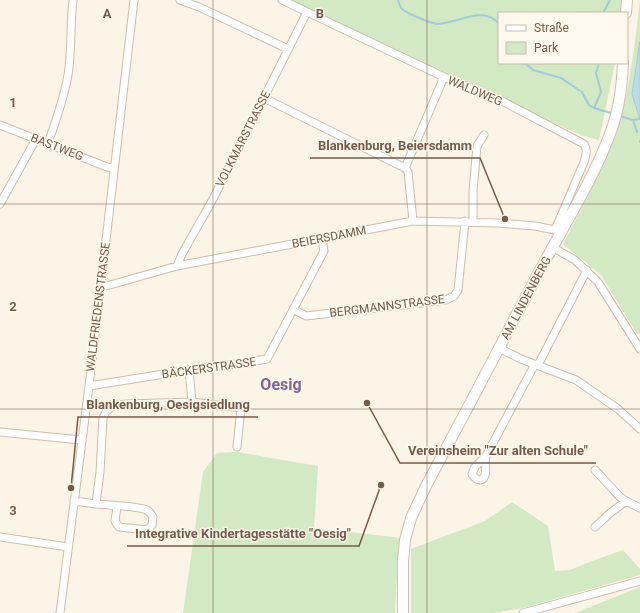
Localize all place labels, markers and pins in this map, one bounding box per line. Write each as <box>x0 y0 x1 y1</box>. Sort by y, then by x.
callout: Blankenburg, Beiersdamm <box>310 133 480 158</box>
callout: Blankenburg, Oesigsiedlung <box>78 392 258 417</box>
callout: Vereinsheim "Zur alten Schule" <box>400 438 596 463</box>
callout: Integrative Kindertagesstätte "Oesig" <box>127 521 359 546</box>

